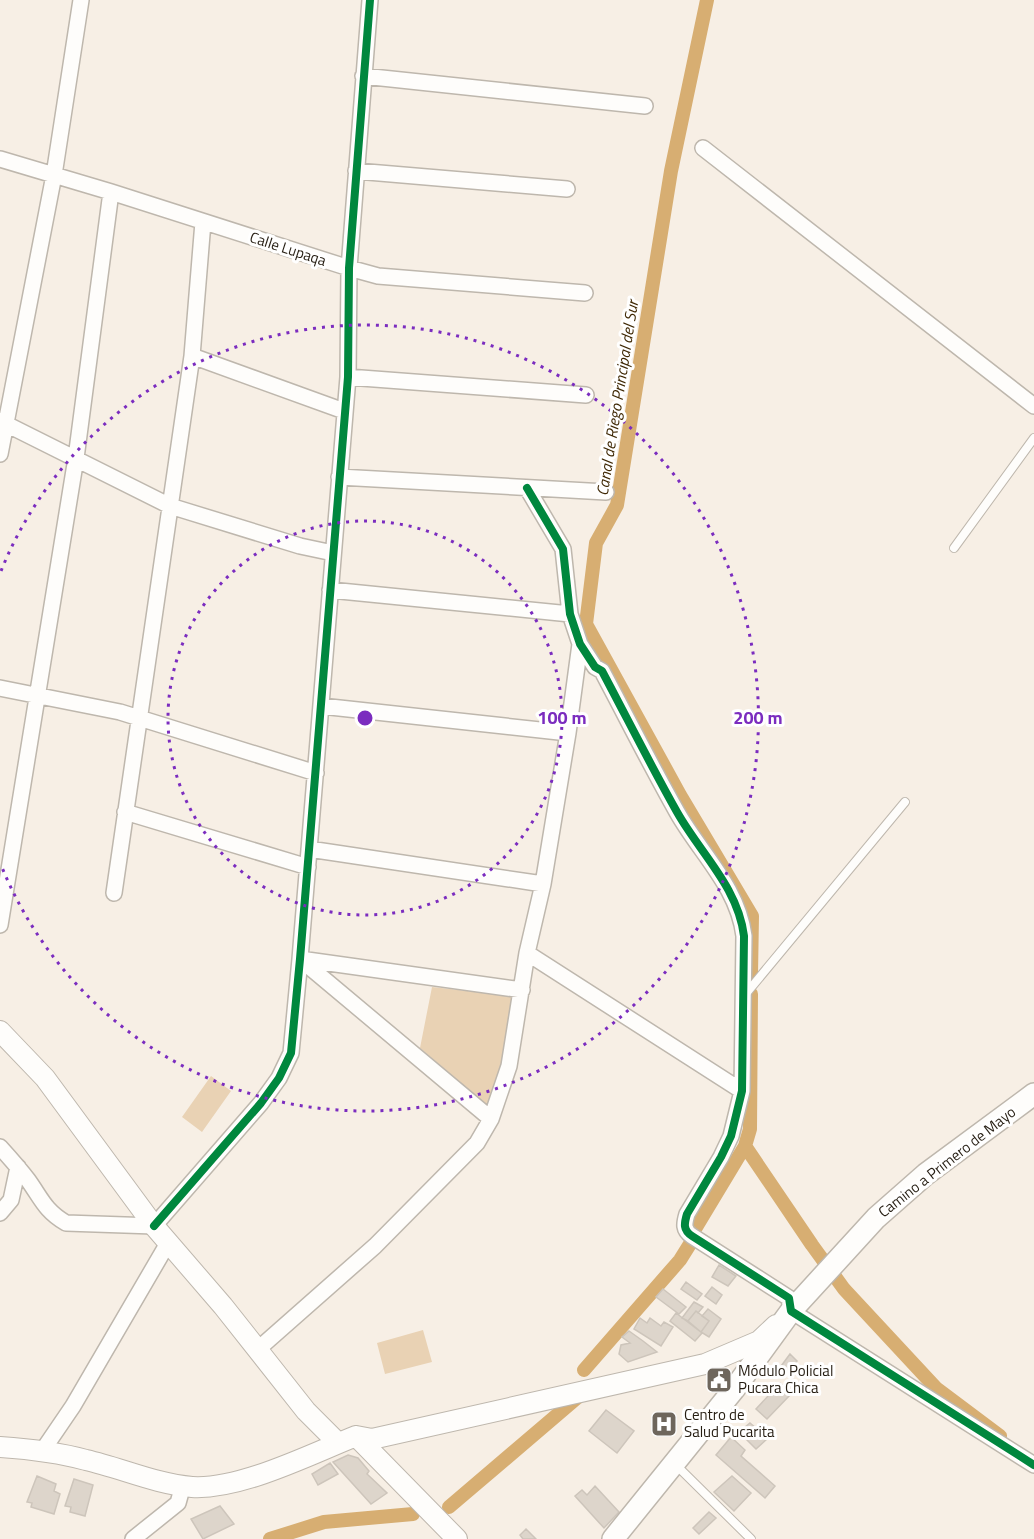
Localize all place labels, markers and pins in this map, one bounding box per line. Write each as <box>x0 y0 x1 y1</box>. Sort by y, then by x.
centre of rings <box>355 708 375 728</box>
place label: Módulo Policial Pucara Chica <box>738 1359 833 1399</box>
public building icon: Módulo Policial Pucara Chica <box>704 1365 734 1395</box>
place label: Centro de Salud Pucarita <box>684 1403 775 1443</box>
hospital icon: Centro de Salud Pucarita <box>649 1409 679 1439</box>

